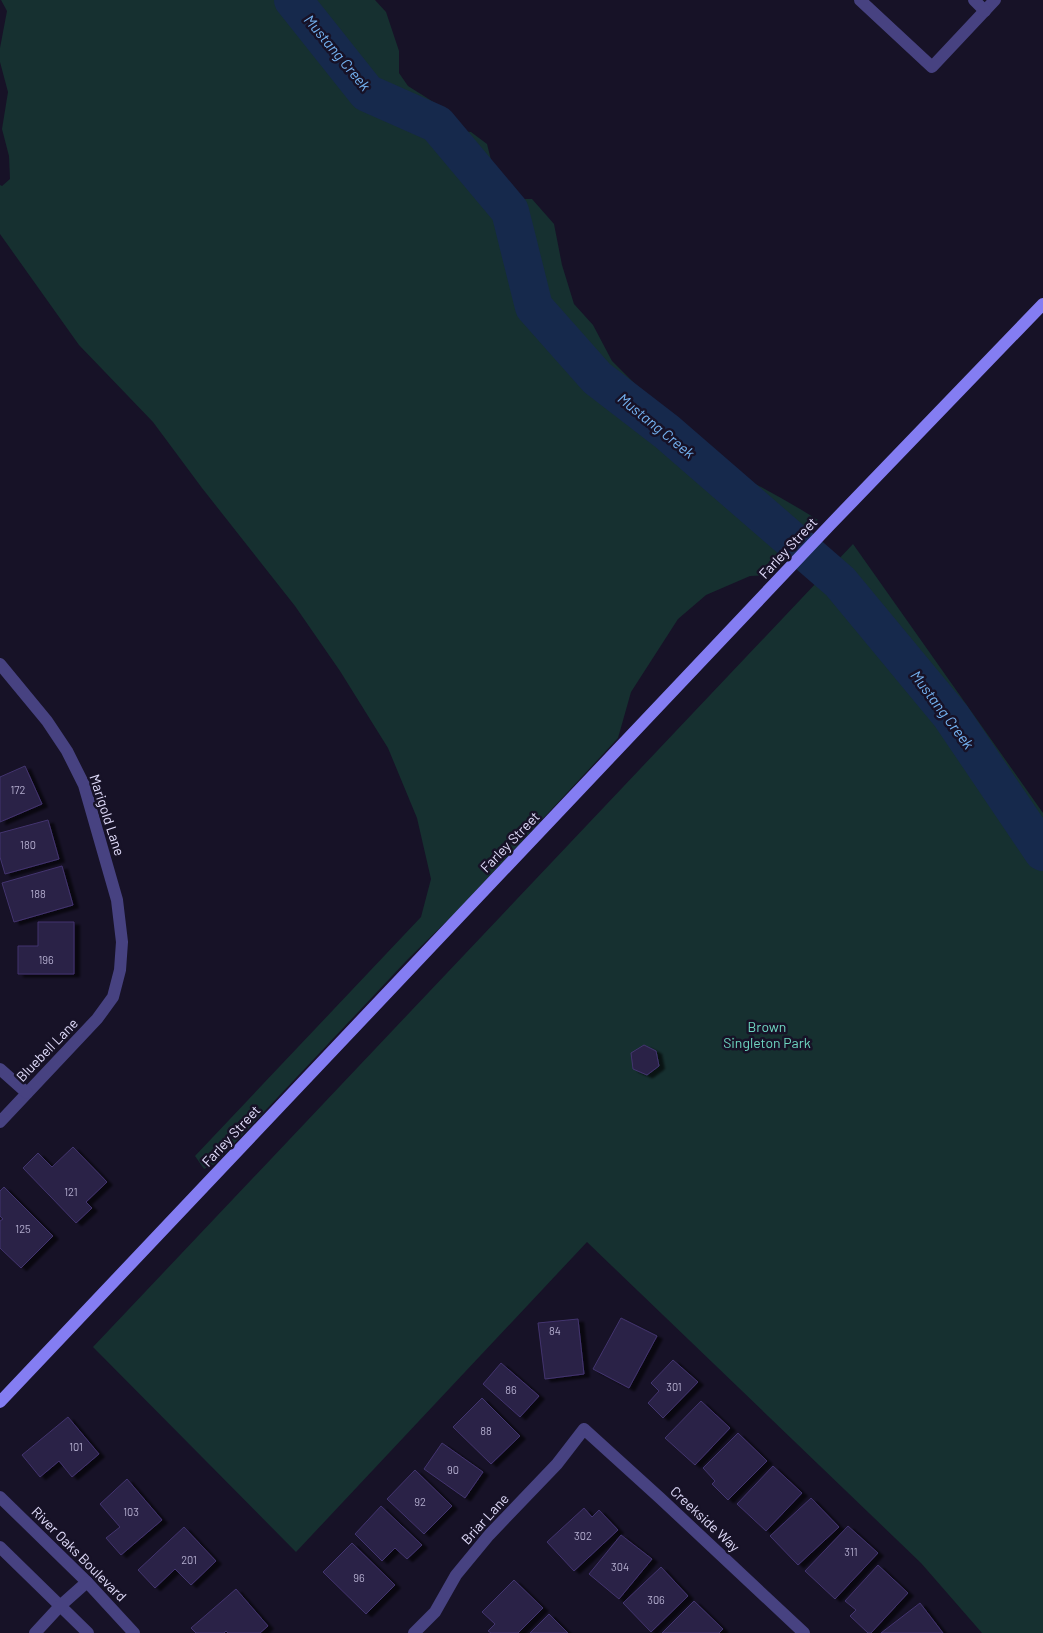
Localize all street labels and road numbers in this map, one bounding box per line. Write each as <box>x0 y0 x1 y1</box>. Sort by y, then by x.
street label: Farley Street <box>755 513 820 582</box>
street label: Marigold Lane <box>86 772 129 858</box>
street label: Farley Street <box>477 808 543 876</box>
street label: Bluebell Lane <box>12 1015 81 1085</box>
street label: Farley Street <box>198 1101 263 1170</box>
street label: Creekside Way <box>667 1482 744 1555</box>
street label: Briar Lane <box>457 1490 512 1548</box>
street label: River Oaks Boulevard <box>28 1503 130 1605</box>

